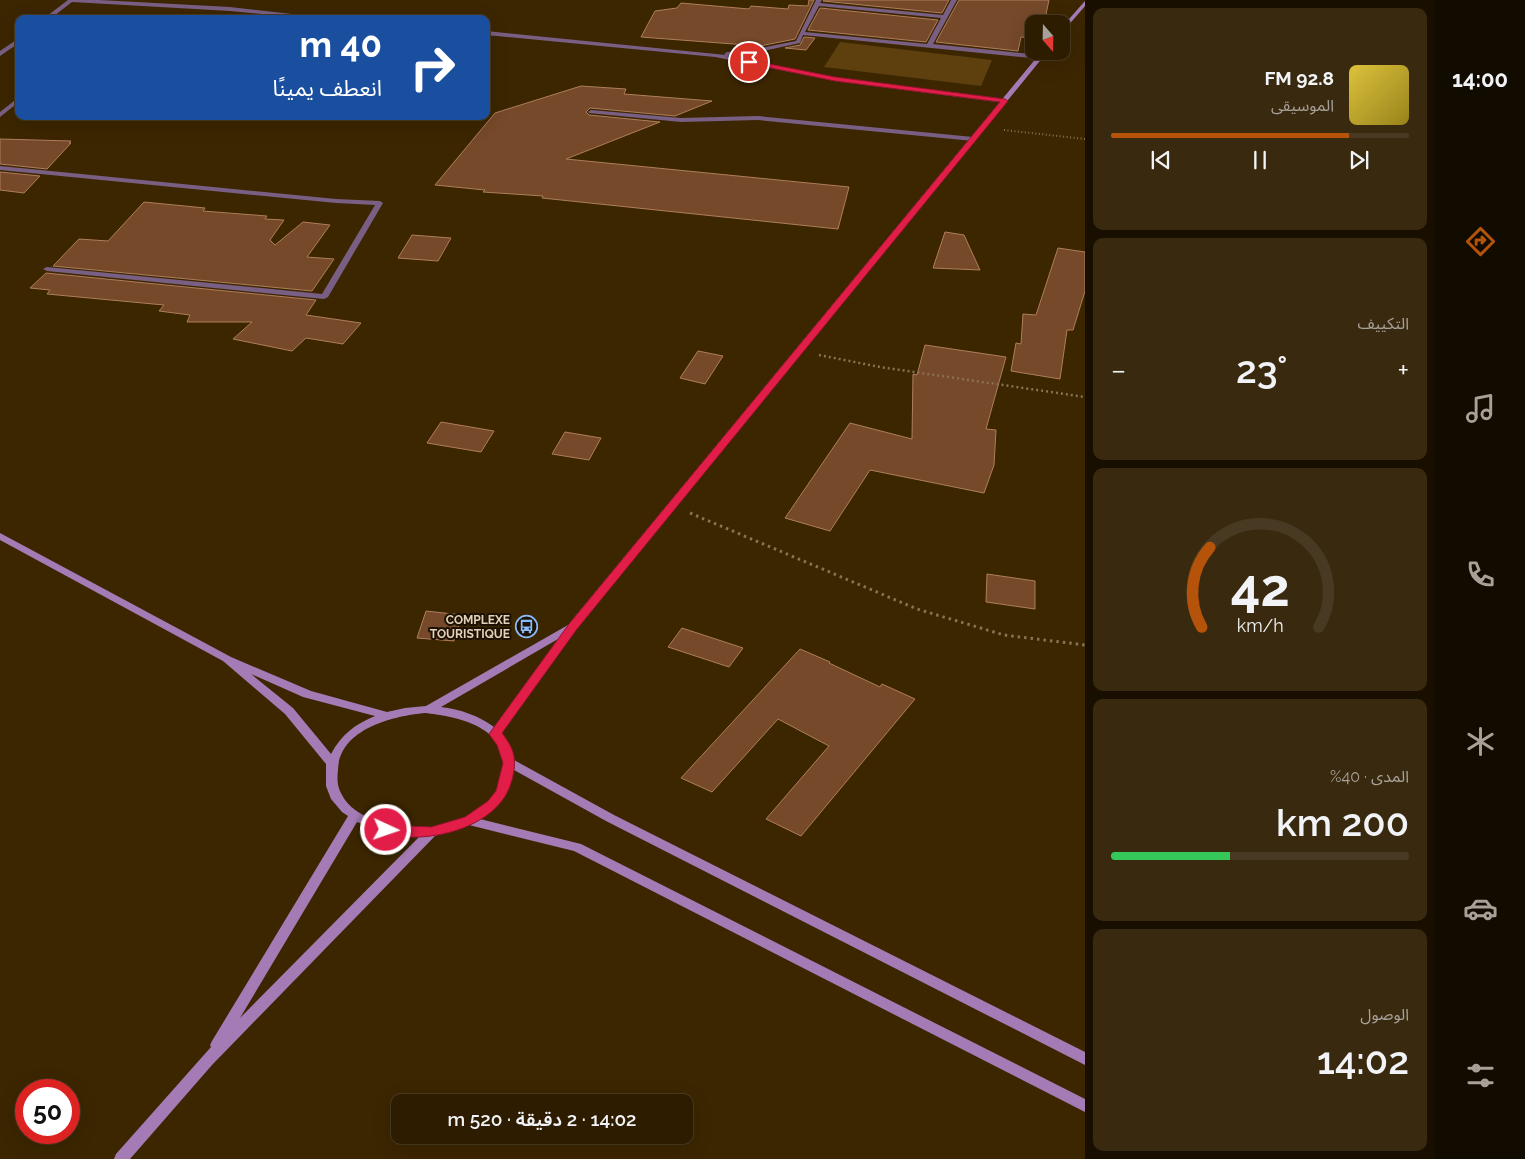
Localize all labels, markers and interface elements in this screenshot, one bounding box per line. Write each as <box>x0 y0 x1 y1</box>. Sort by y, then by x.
north arrow <box>1025 15 1070 60</box>
map controls <box>1025 15 1070 60</box>
text: 40 m <box>300 24 382 65</box>
icon: right <box>400 35 465 100</box>
pin <box>728 41 770 83</box>
icon: arrive <box>735 48 763 76</box>
text: 14:00 <box>1452 66 1508 92</box>
text: 92.8 FM <box>1264 67 1334 89</box>
text: انعطف يمينًا <box>273 75 382 101</box>
text: الموسيقى <box>1271 96 1334 115</box>
icon: previous <box>1147 146 1175 174</box>
icon: pause <box>1246 146 1274 174</box>
icon: next <box>1345 146 1373 174</box>
icon: directions <box>1463 224 1498 259</box>
text: التكييف <box>1357 314 1409 333</box>
text: 23° <box>1236 347 1288 392</box>
text: − <box>1111 354 1126 387</box>
text: + <box>1397 354 1409 387</box>
icon: music <box>1463 391 1498 426</box>
text: 42 <box>1230 557 1290 618</box>
icon: phone <box>1463 557 1498 592</box>
place label: COMPLEXE TOURISTIQUE <box>430 613 510 641</box>
bus stop icon: COMPLEXE TOURISTIQUE <box>514 615 538 639</box>
text: km/h <box>1236 615 1284 636</box>
icon: climate <box>1463 724 1498 759</box>
text: المدى · 40% <box>1330 767 1409 786</box>
text: 200 km <box>1276 800 1409 845</box>
position arrow <box>359 803 411 855</box>
icon: car <box>1463 891 1498 926</box>
text: الوصول <box>1360 1005 1409 1024</box>
text: 14:02 <box>1317 1038 1409 1083</box>
icon: filters <box>1463 1058 1498 1093</box>
speed limit sign: 50 <box>15 1079 80 1144</box>
text: 14:02 · 2 دقيقة · 520 m <box>447 1108 637 1130</box>

